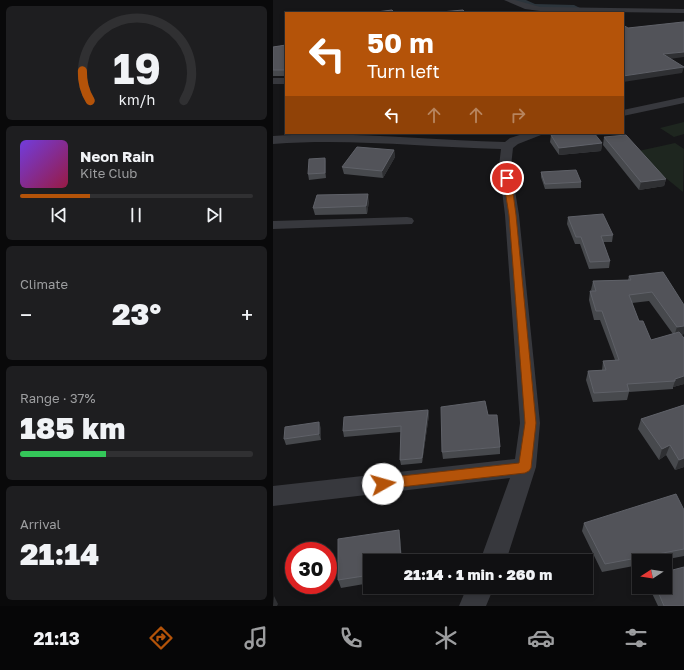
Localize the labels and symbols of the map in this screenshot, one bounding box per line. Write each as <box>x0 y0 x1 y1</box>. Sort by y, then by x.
pin <box>490 161 524 195</box>
position arrow <box>362 463 404 505</box>
speed limit sign: 30 <box>285 542 337 594</box>
north arrow <box>632 554 672 594</box>

